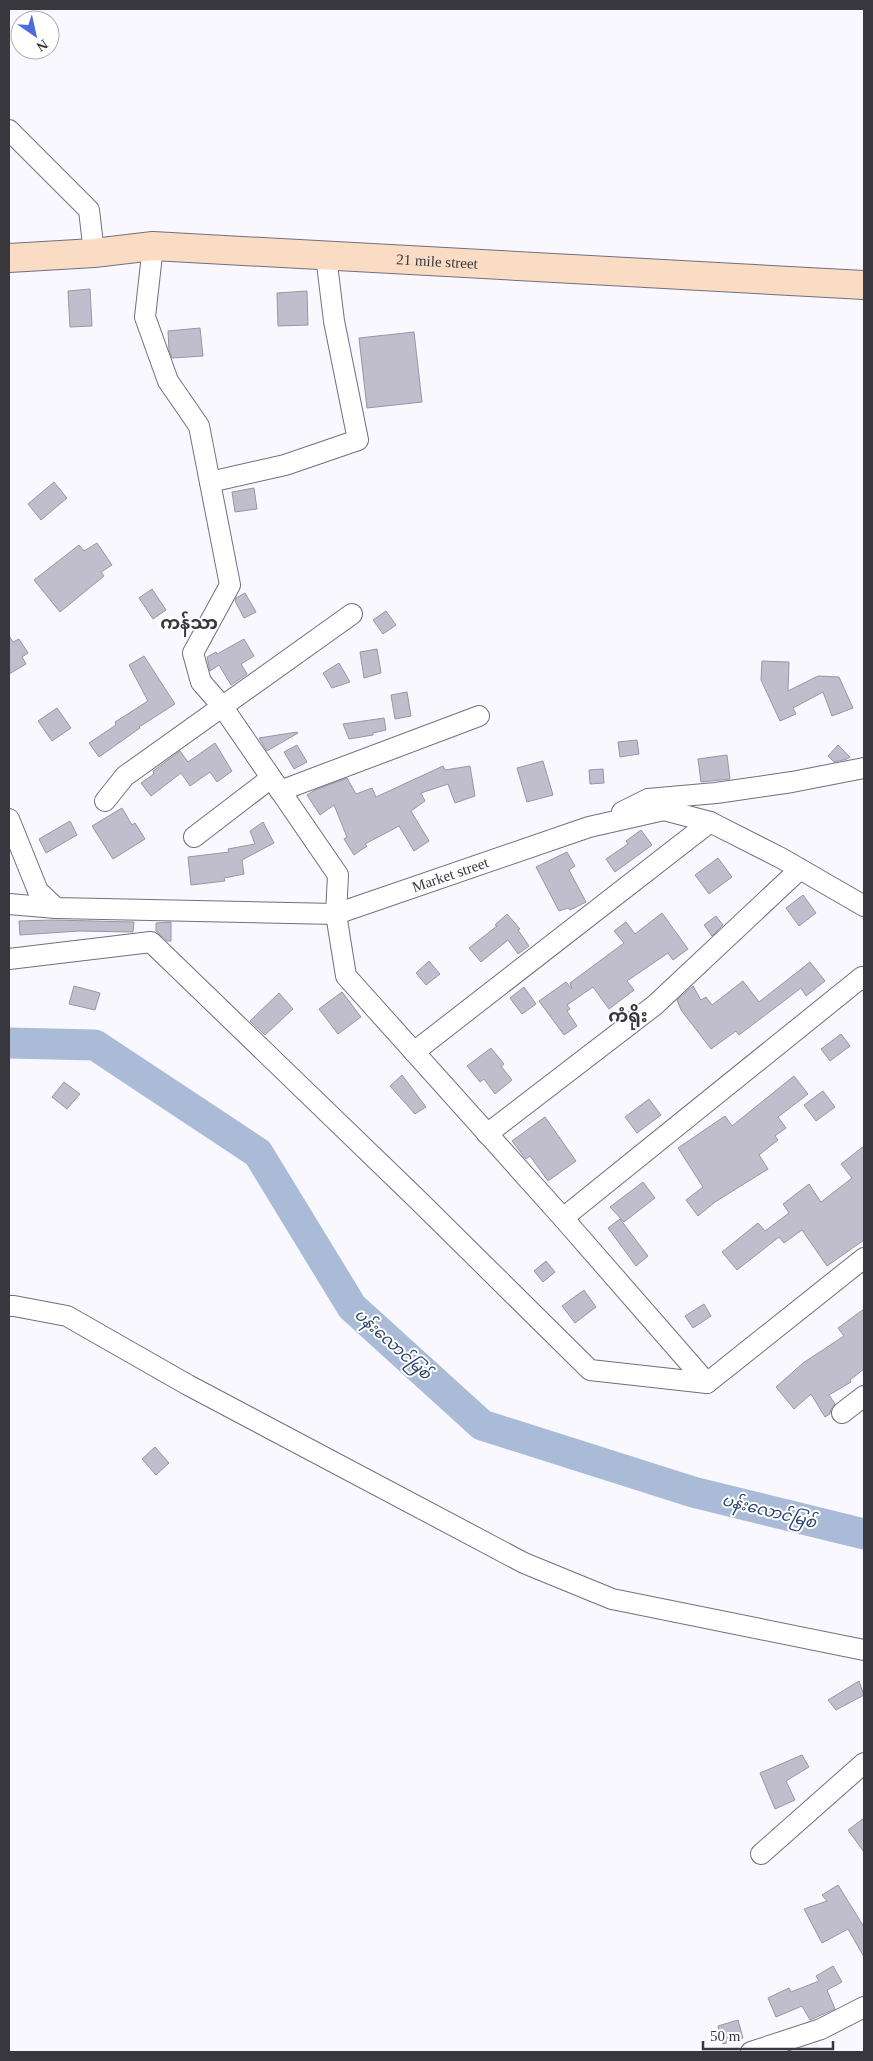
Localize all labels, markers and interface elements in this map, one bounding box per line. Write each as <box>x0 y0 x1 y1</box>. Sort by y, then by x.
north arrow <box>10 10 60 60</box>
text: N <box>34 36 50 54</box>
street label: 21 mile street <box>396 251 479 272</box>
district label: ကန်သာ <box>160 611 218 637</box>
street label: Market street <box>410 854 491 895</box>
district label: ကံရိုး <box>608 1004 648 1030</box>
water label: ပန်းလောင်မြစ် <box>348 1303 438 1387</box>
water label: ပန်းလောင်မြစ် <box>719 1488 820 1536</box>
scale bar <box>703 2018 833 2050</box>
text: 50 m <box>710 2028 741 2044</box>

